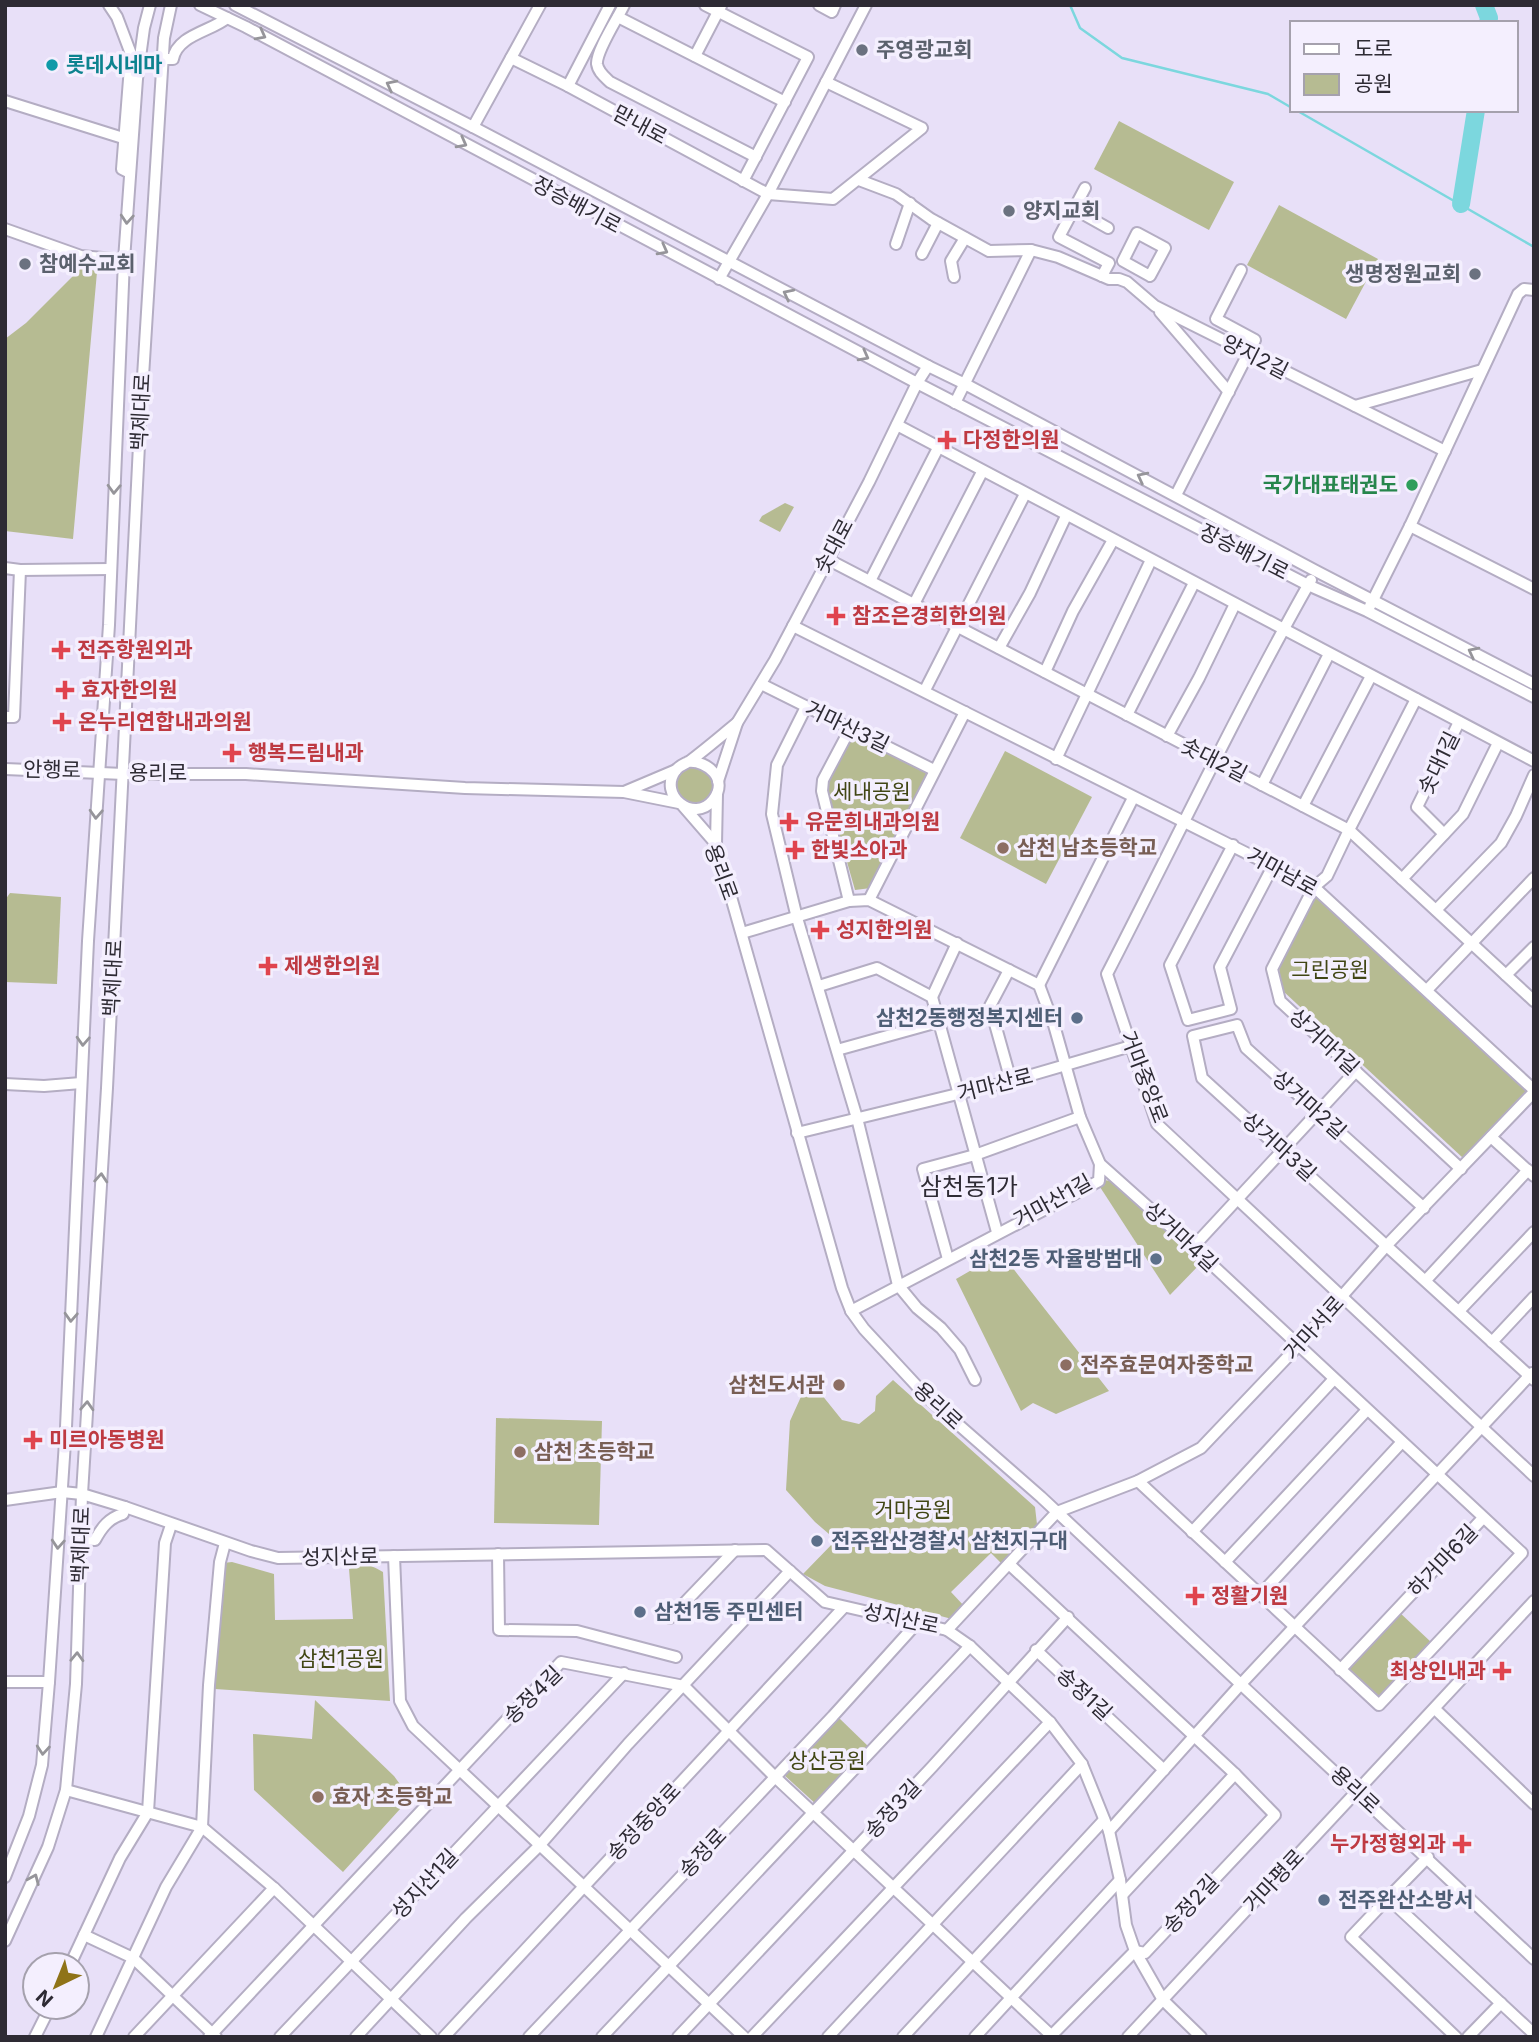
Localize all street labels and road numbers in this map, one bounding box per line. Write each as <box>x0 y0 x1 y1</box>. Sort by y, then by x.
street label: 맏내로 <box>609 100 672 149</box>
street label: 장승배기로 <box>529 171 626 238</box>
street label: 양지2길 <box>1218 329 1292 384</box>
street label: 백제대로 <box>126 373 155 451</box>
street label: 솟대로 <box>809 514 858 577</box>
street label: 장승배기로 <box>1196 518 1293 585</box>
street label: 거마산3길 <box>801 696 893 758</box>
street label: 솟대1길 <box>1413 727 1464 798</box>
street label: 솟대2길 <box>1177 732 1251 787</box>
street label: 안행로 <box>23 756 81 783</box>
street label: 용리로 <box>129 760 187 785</box>
street label: 용리로 <box>700 840 743 903</box>
street label: 거마남로 <box>1242 842 1322 901</box>
street label: 백제대로 <box>98 939 127 1017</box>
street label: 상거마1길 <box>1284 1003 1364 1080</box>
street label: 거마중앙로 <box>1115 1027 1173 1126</box>
street label: 거마산로 <box>954 1063 1035 1106</box>
street label: 상거마2길 <box>1267 1065 1351 1144</box>
street label: 상거마3길 <box>1237 1107 1321 1186</box>
street label: 거마산1길 <box>1009 1169 1096 1232</box>
street label: 상거마4길 <box>1140 1197 1223 1277</box>
street label: 거마서로 <box>1278 1291 1349 1365</box>
street label: 용리로 <box>909 1377 968 1435</box>
street label: 백제대로 <box>67 1506 94 1584</box>
street label: 하거마6길 <box>1403 1519 1483 1602</box>
street label: 성지산로 <box>301 1543 379 1570</box>
street label: 성지산로 <box>861 1598 941 1639</box>
street label: 송정4길 <box>498 1661 567 1728</box>
street label: 송정1길 <box>1051 1662 1117 1725</box>
street label: 용리로 <box>1326 1761 1385 1819</box>
street label: 송정3길 <box>859 1774 926 1843</box>
street label: 송정중앙로 <box>602 1778 686 1866</box>
street label: 송정로 <box>674 1823 732 1882</box>
street label: 성지산1길 <box>386 1844 463 1924</box>
street label: 거마평로 <box>1238 1844 1309 1917</box>
street label: 송정2길 <box>1157 1869 1224 1938</box>

